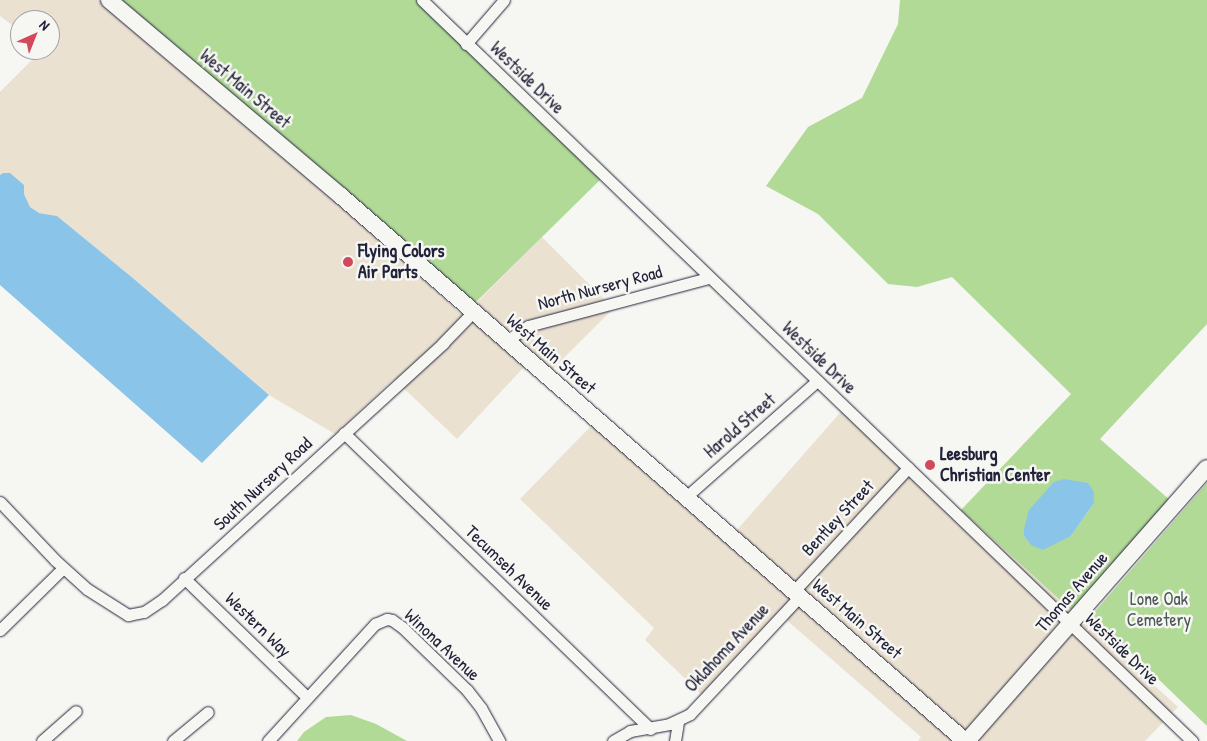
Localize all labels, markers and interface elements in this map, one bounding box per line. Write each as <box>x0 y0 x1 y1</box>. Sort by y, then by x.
north arrow <box>10 10 60 60</box>
text: N <box>36 15 54 34</box>
street label: Westside Drive <box>485 37 569 119</box>
street label: West Main Street <box>195 45 295 133</box>
place label: Flying Colors Air Parts <box>358 241 444 284</box>
marker: Flying Colors Air Parts <box>342 256 354 268</box>
street label: North Nursery Road <box>536 261 664 315</box>
street label: West Main Street <box>502 309 600 399</box>
street label: Westside Drive <box>777 317 861 399</box>
street label: Harold Street <box>700 389 780 463</box>
street label: South Nursery Road <box>209 433 317 535</box>
place label: Leesburg Christian Center <box>940 444 1050 486</box>
marker: Leesburg Christian Center <box>924 459 936 471</box>
street label: Bentley Street <box>797 475 879 561</box>
street label: Tecumseh Avenue <box>461 521 557 615</box>
street label: Thomas Avenue <box>1031 547 1113 637</box>
street label: West Main Street <box>808 574 906 664</box>
street label: Western Way <box>220 588 296 662</box>
park label: Lone Oak Cemetery <box>1127 589 1191 632</box>
street label: Oklahoma Avenue <box>680 599 774 697</box>
street label: Winona Avenue <box>400 605 484 685</box>
street label: Westside Drive <box>1080 608 1164 690</box>

